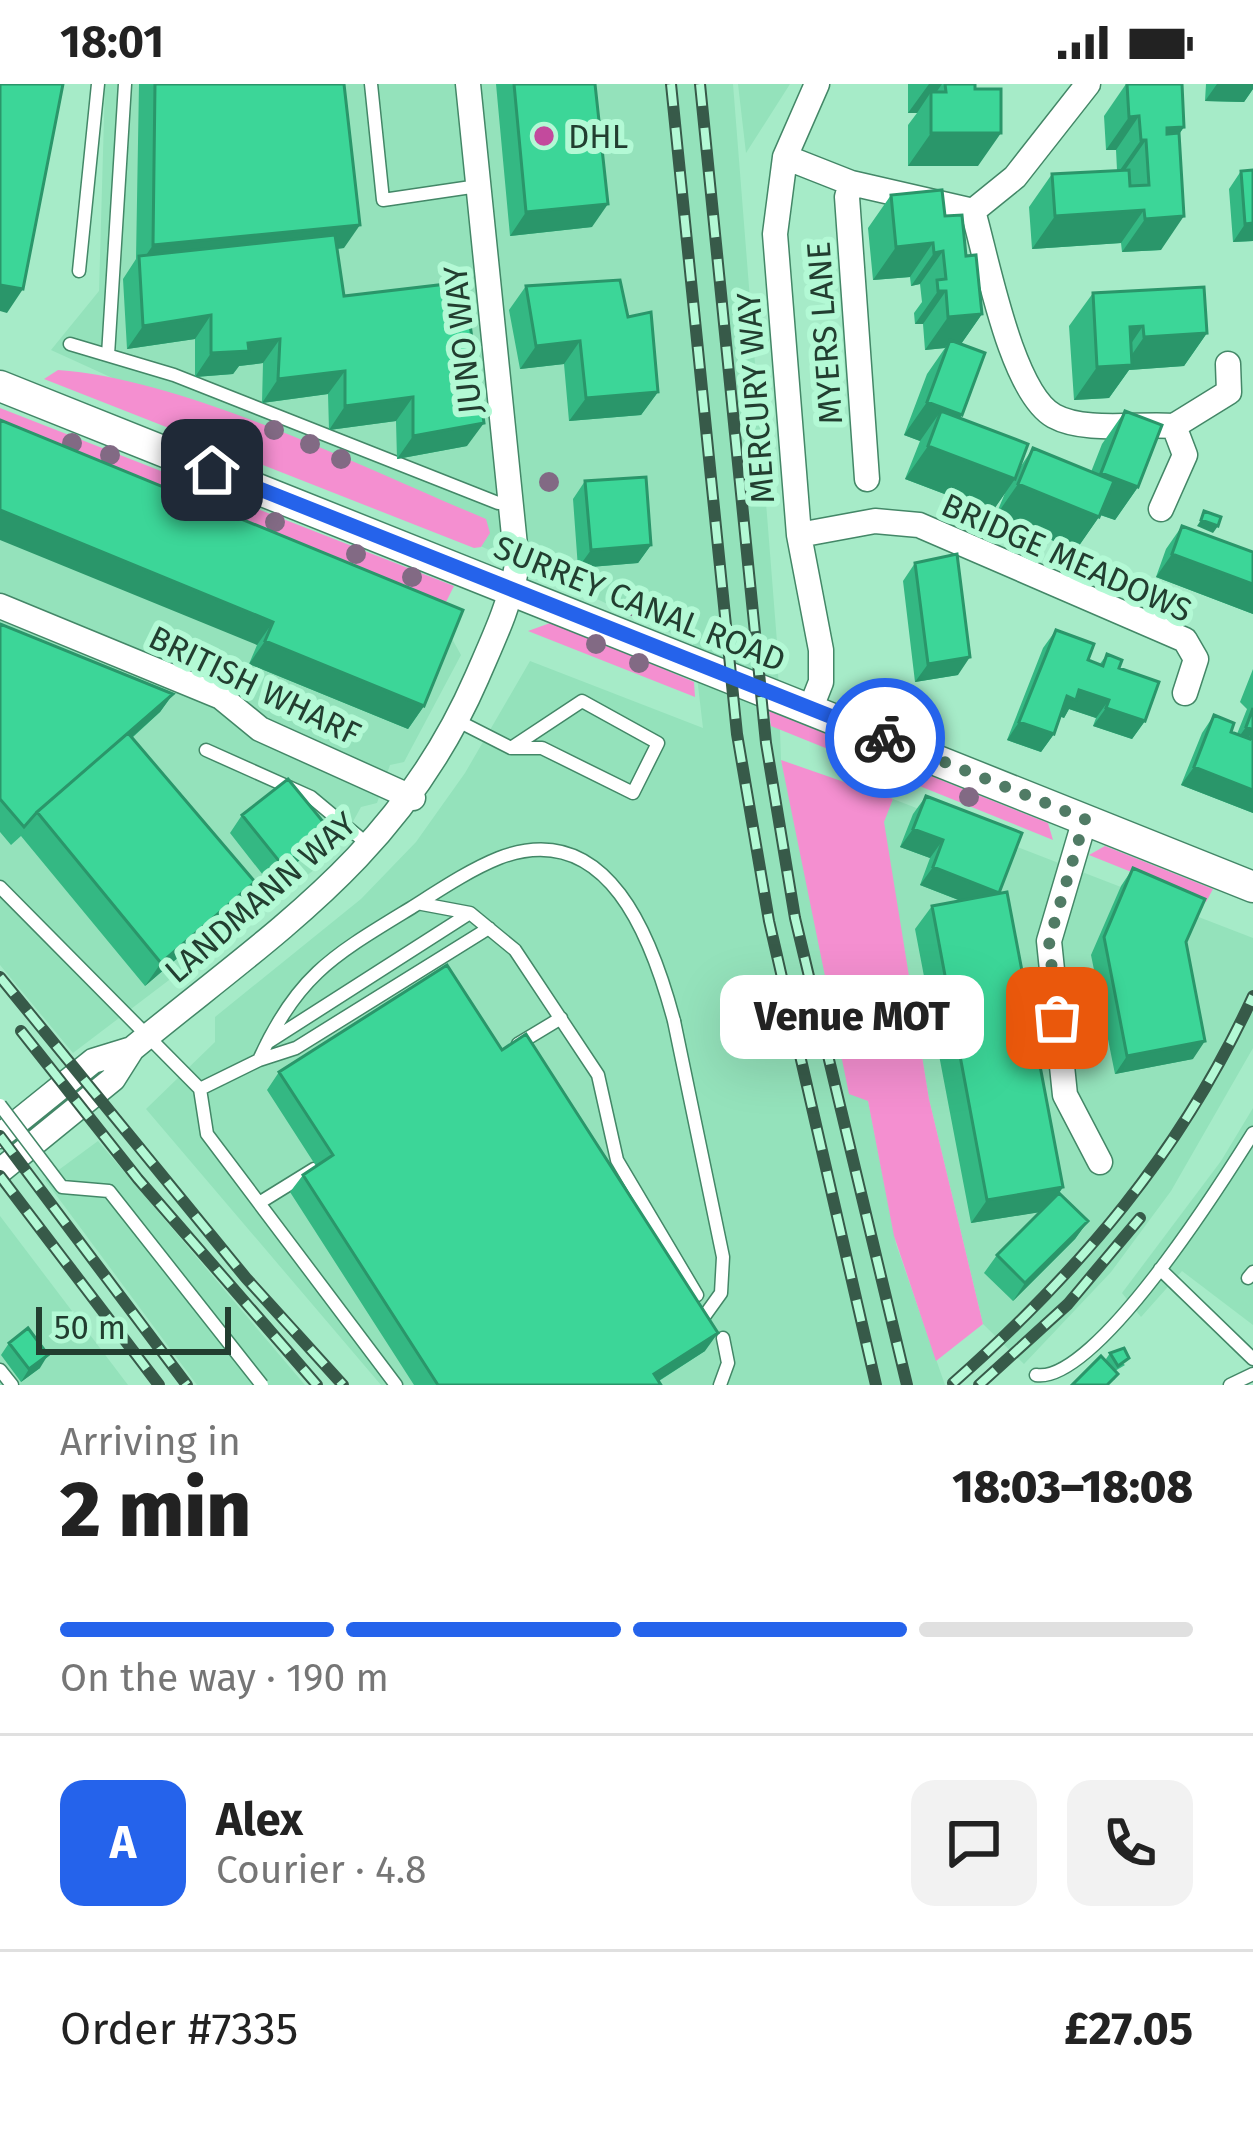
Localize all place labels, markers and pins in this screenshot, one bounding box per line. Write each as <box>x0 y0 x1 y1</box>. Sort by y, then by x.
place label: DHL <box>568 117 628 157</box>
marker: DHL <box>531 123 557 149</box>
pin <box>161 419 263 521</box>
pin <box>1006 967 1108 1069</box>
callout: Venue MOT <box>721 976 985 1060</box>

